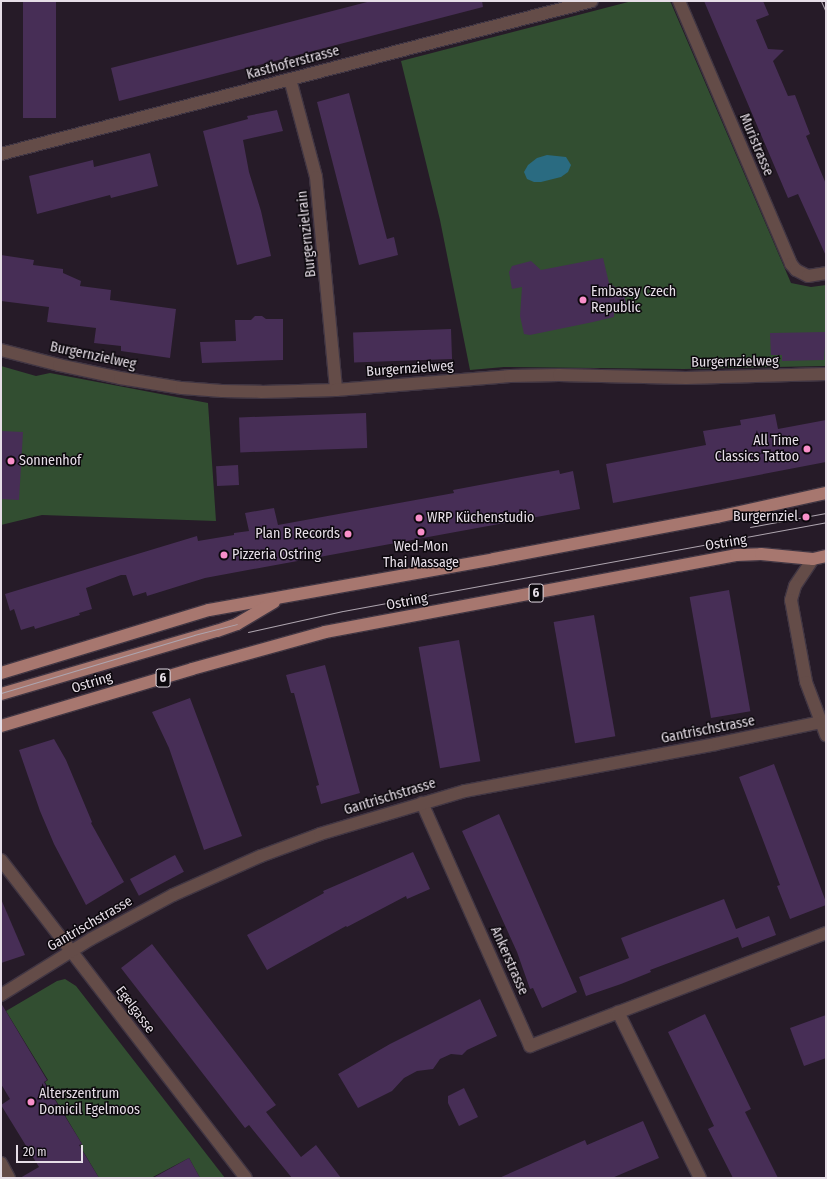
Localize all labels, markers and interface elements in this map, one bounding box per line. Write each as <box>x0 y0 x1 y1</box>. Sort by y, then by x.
street label: Kasthoferstrasse <box>245 43 341 83</box>
street label: Muristrasse <box>735 111 777 179</box>
street label: Burgernzielrain <box>294 190 320 278</box>
place label: Embassy Czech Republic <box>591 284 676 316</box>
marker: Embassy Czech Republic <box>578 295 588 305</box>
street label: Burgernzielweg <box>48 339 138 373</box>
street label: Burgernzielweg <box>691 353 779 371</box>
street label: Burgernzielweg <box>366 358 454 380</box>
place label: All Time Classics Tattoo <box>715 433 799 466</box>
marker: All Time Classics Tattoo <box>802 444 812 454</box>
place label: Sonnenhof <box>19 453 81 469</box>
marker: Sonnenhof <box>6 456 16 466</box>
place label: Burgernziel <box>733 509 798 525</box>
place label: WRP Küchenstudio <box>427 510 534 526</box>
marker: Burgernziel <box>801 512 811 522</box>
marker: WRP Küchenstudio <box>414 513 424 523</box>
place label: Plan B Records <box>255 526 340 542</box>
marker: Wed-Mon Thai Massage <box>416 527 426 537</box>
marker: Plan B Records <box>343 529 353 539</box>
street label: Ostring <box>704 531 748 555</box>
place label: Wed-Mon Thai Massage <box>383 539 459 572</box>
place label: Pizzeria Ostring <box>232 547 321 563</box>
marker: Pizzeria Ostring <box>219 550 229 560</box>
road number: 6 <box>528 582 544 604</box>
street label: Ostring <box>385 590 429 614</box>
road number: 6 <box>155 667 171 689</box>
street label: Ostring <box>70 669 114 697</box>
street label: Gantrischstrasse <box>660 713 756 747</box>
street label: Gantrischstrasse <box>342 775 438 819</box>
street label: Gantrischstrasse <box>45 893 135 955</box>
street label: Ankerstrasse <box>486 924 532 998</box>
street label: Egelgasse <box>112 983 158 1037</box>
place label: Alterszentrum Domicil Egelmoos <box>39 1086 140 1118</box>
marker: Alterszentrum Domicil Egelmoos <box>26 1097 36 1107</box>
scale bar <box>18 1137 85 1163</box>
text: 20 m <box>23 1145 47 1159</box>

